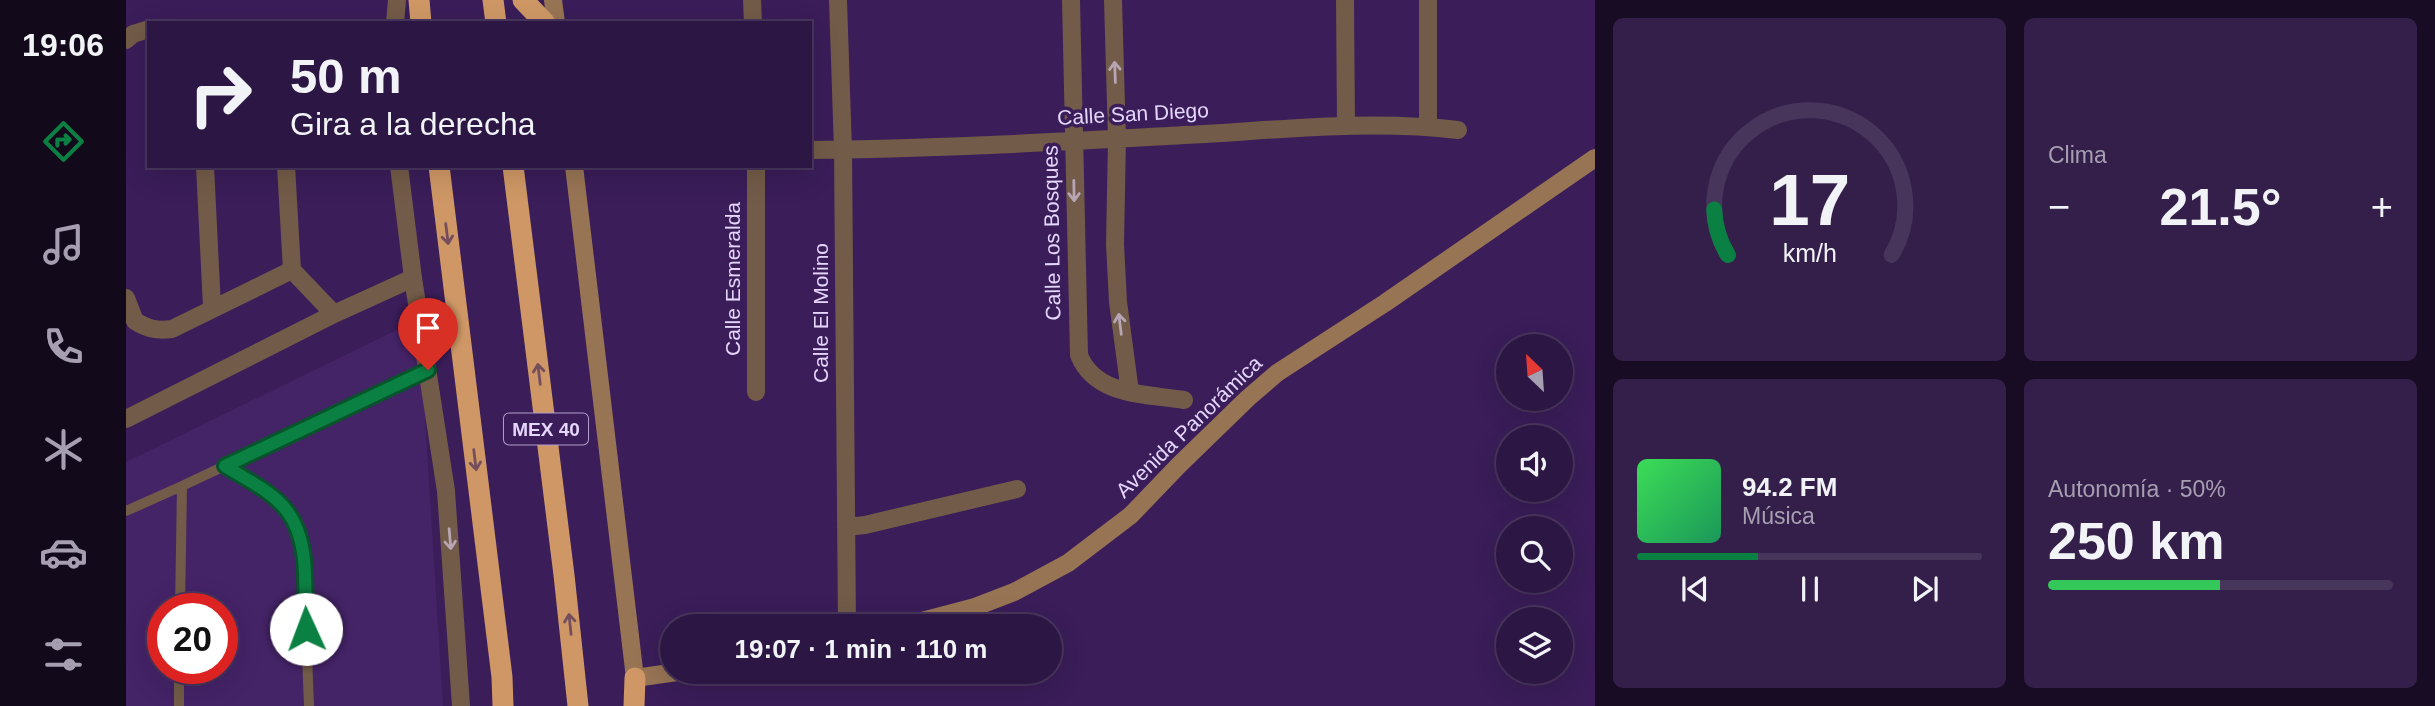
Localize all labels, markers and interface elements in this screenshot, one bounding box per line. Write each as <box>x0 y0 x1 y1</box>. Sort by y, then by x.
text: 19:06 <box>22 27 104 63</box>
icon: right <box>175 49 266 140</box>
text: 50 m <box>290 49 402 103</box>
one-way arrow <box>1108 61 1122 84</box>
street label: Calle San Diego <box>1057 98 1209 129</box>
text: Gira a la derecha <box>290 106 535 142</box>
icon: directions <box>39 117 88 166</box>
text: Clima <box>2048 142 2107 168</box>
street label: Calle Los Bosques <box>1038 145 1065 321</box>
text: 17 <box>1769 160 1850 241</box>
text: 21.5° <box>2159 178 2282 236</box>
one-way arrow <box>1068 179 1081 202</box>
text: − <box>2048 186 2070 228</box>
text: + <box>2371 186 2393 228</box>
street label: Calle Esmeralda <box>721 202 744 356</box>
icon: music <box>39 220 88 269</box>
one-way arrow <box>441 222 454 245</box>
text: km/h <box>1782 239 1837 267</box>
street label: Calle El Molino <box>809 243 832 383</box>
pin <box>398 298 458 370</box>
icon: arrive <box>409 309 447 347</box>
one-way arrow <box>1114 313 1127 336</box>
icon: phone <box>39 322 88 371</box>
north arrow <box>1496 334 1573 411</box>
map controls <box>1496 334 1573 684</box>
street label: Avenida Panorámica <box>1111 351 1266 502</box>
one-way arrow <box>532 363 545 385</box>
road number: MEX 40 <box>504 414 588 444</box>
icon: climate <box>39 425 88 474</box>
button: sound <box>1496 425 1573 502</box>
one-way arrow <box>469 448 482 471</box>
text: 94.2 FM <box>1742 472 1837 502</box>
text: Autonomía · 50% <box>2048 476 2226 502</box>
text: Música <box>1742 503 1815 529</box>
text: 250 km <box>2048 512 2224 570</box>
button: search <box>1496 516 1573 593</box>
one-way arrow <box>444 527 457 550</box>
icon: car <box>39 528 88 577</box>
icon: previous <box>1676 570 1714 608</box>
icon: pause <box>1791 570 1829 608</box>
icon: next <box>1906 570 1944 608</box>
position arrow <box>269 592 343 666</box>
speed limit sign: 20 <box>147 593 238 684</box>
button: layers <box>1496 607 1573 684</box>
one-way arrow <box>563 613 576 635</box>
icon: filters <box>39 630 88 679</box>
text: 19:07 · 1 min · 110 m <box>735 634 987 664</box>

